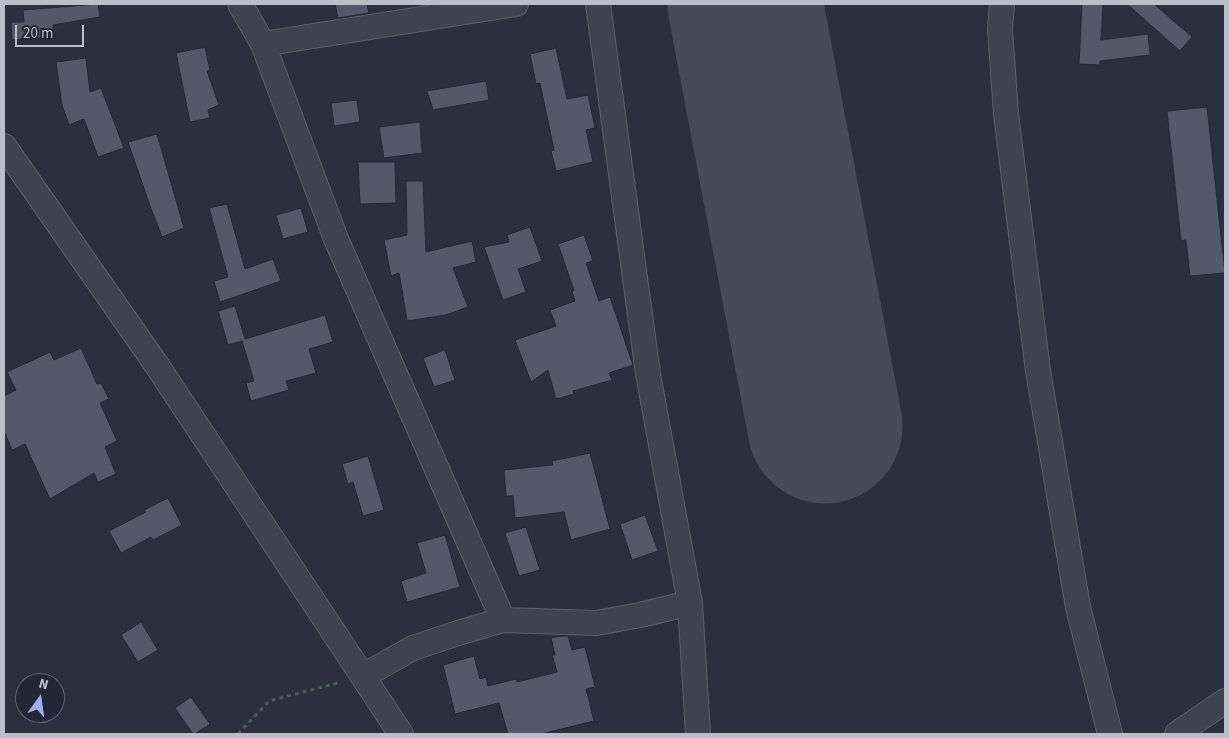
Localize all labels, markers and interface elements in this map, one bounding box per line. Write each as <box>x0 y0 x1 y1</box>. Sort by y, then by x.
scale bar <box>18 15 86 47</box>
text: 20 m <box>23 23 53 44</box>
north arrow <box>15 673 65 723</box>
text: N <box>36 674 50 695</box>

